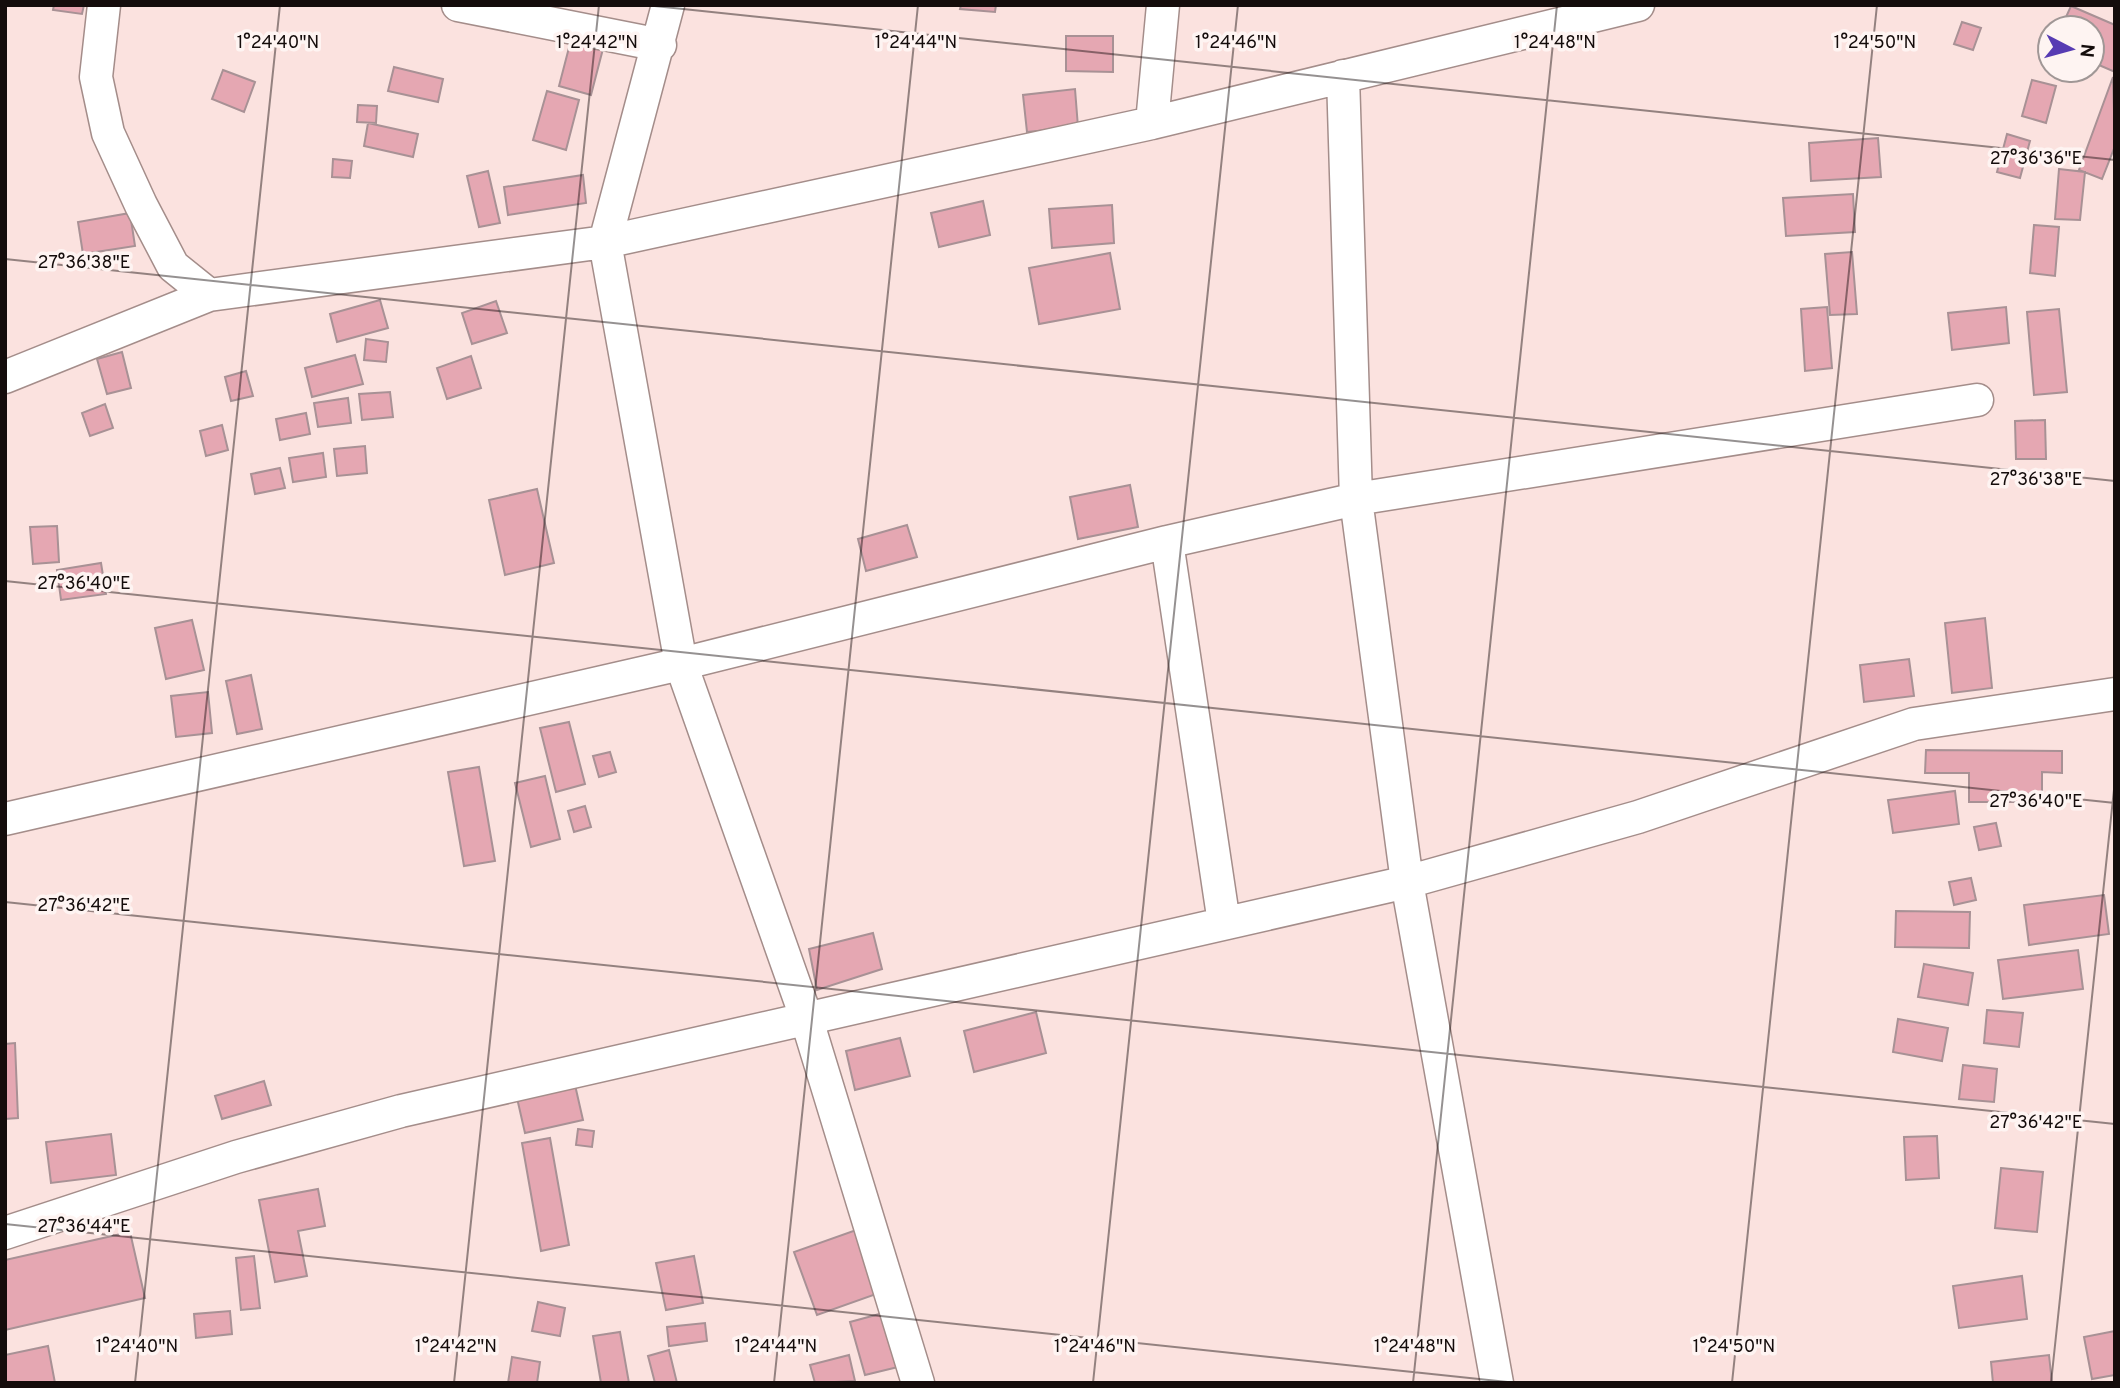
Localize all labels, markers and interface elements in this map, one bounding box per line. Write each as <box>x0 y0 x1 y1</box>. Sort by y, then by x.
north arrow <box>2036 14 2106 84</box>
text: 1°24'40"N <box>237 32 319 55</box>
text: 1°24'42"N <box>556 32 638 55</box>
text: 1°24'44"N <box>875 32 957 55</box>
text: 1°24'46"N <box>1195 32 1277 55</box>
text: 1°24'48"N <box>1514 32 1596 55</box>
text: 1°24'50"N <box>1834 32 1916 55</box>
text: N <box>2073 43 2099 59</box>
text: 27°36'36"E <box>1990 148 2082 171</box>
text: 27°36'38"E <box>38 252 130 275</box>
text: 27°36'38"E <box>1990 469 2082 492</box>
text: 27°36'40"E <box>37 573 131 596</box>
text: 27°36'40"E <box>1989 791 2083 814</box>
text: 27°36'42"E <box>37 895 131 918</box>
text: 27°36'42"E <box>1989 1112 2083 1135</box>
text: 27°36'44"E <box>37 1216 131 1239</box>
text: 1°24'40"N <box>96 1336 178 1359</box>
text: 1°24'42"N <box>415 1336 497 1359</box>
text: 1°24'44"N <box>735 1336 817 1359</box>
text: 1°24'46"N <box>1054 1336 1136 1359</box>
text: 1°24'48"N <box>1374 1336 1456 1359</box>
text: 1°24'50"N <box>1693 1336 1775 1359</box>

